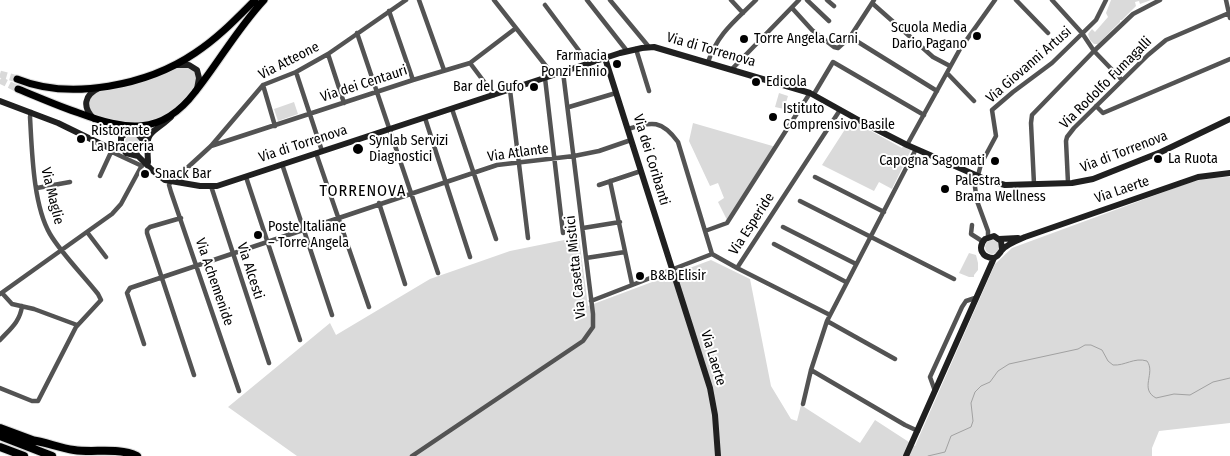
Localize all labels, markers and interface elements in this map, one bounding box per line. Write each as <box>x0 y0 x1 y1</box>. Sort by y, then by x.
place label: Scuola Media Dario Pagano <box>891 20 967 52</box>
street label: Via Giovanni Artusi <box>983 23 1075 107</box>
street label: Via di Torrenova <box>664 29 758 71</box>
marker: Scuola Media Dario Pagano <box>971 30 983 42</box>
place label: Torre Angela Carni <box>754 31 858 47</box>
marker: Torre Angela Carni <box>738 33 750 45</box>
street label: Via Rodolfo Fumagalli <box>1056 33 1156 133</box>
street label: Via Atteone <box>256 39 322 83</box>
place label: Farmacia Ponzi Ennio <box>541 48 607 80</box>
marker: Farmacia Ponzi Ennio <box>611 58 623 70</box>
street label: Via dei Centauri <box>318 62 410 106</box>
place label: Edicola <box>766 74 807 90</box>
marker: Edicola <box>750 76 762 88</box>
place label: Bar del Gufo <box>453 79 524 95</box>
marker: Bar del Gufo <box>528 81 540 93</box>
place label: Istituto Comprensivo Basile <box>783 101 895 134</box>
marker: Istituto Comprensivo Basile <box>767 111 779 123</box>
street label: Via dei Coribanti <box>629 112 673 208</box>
street label: Via di Torrenova <box>257 122 349 166</box>
place label: Ristorante La Braceria <box>91 123 154 156</box>
street label: Via di Torrenova <box>1078 128 1170 176</box>
marker: Ristorante La Braceria <box>75 133 87 145</box>
place label: Synlab Servizi Diagnostici <box>369 133 448 166</box>
street label: Via Atlante <box>486 140 550 166</box>
marker: Synlab Servizi Diagnostici <box>351 142 365 156</box>
place label: La Ruota <box>1168 151 1218 167</box>
place label: Capogna Sagomati <box>879 153 985 169</box>
marker: La Ruota <box>1152 153 1164 165</box>
marker: Capogna Sagomati <box>989 155 1001 167</box>
street label: Via Maglie <box>37 166 67 226</box>
place label: Snack Bar <box>155 166 211 182</box>
marker: Snack Bar <box>139 168 151 180</box>
place label: Palestra Brama Wellness <box>955 173 1046 206</box>
street label: Via Laerte <box>1092 173 1152 207</box>
district label: TORRENOVA <box>318 182 408 202</box>
marker: Palestra Brama Wellness <box>939 183 951 195</box>
street label: Via Esperide <box>726 190 778 258</box>
street label: Via Casetta Mistici <box>562 215 590 319</box>
place label: Poste Italiane – Torre Angela <box>268 219 349 252</box>
marker: Poste Italiane – Torre Angela <box>252 229 264 241</box>
street label: Via Achemenide <box>191 236 237 328</box>
street label: Via Alcesti <box>233 241 267 301</box>
place label: B&B Elisir <box>650 268 706 284</box>
marker: B&B Elisir <box>634 270 646 282</box>
street label: Via Laerte <box>697 328 729 388</box>

